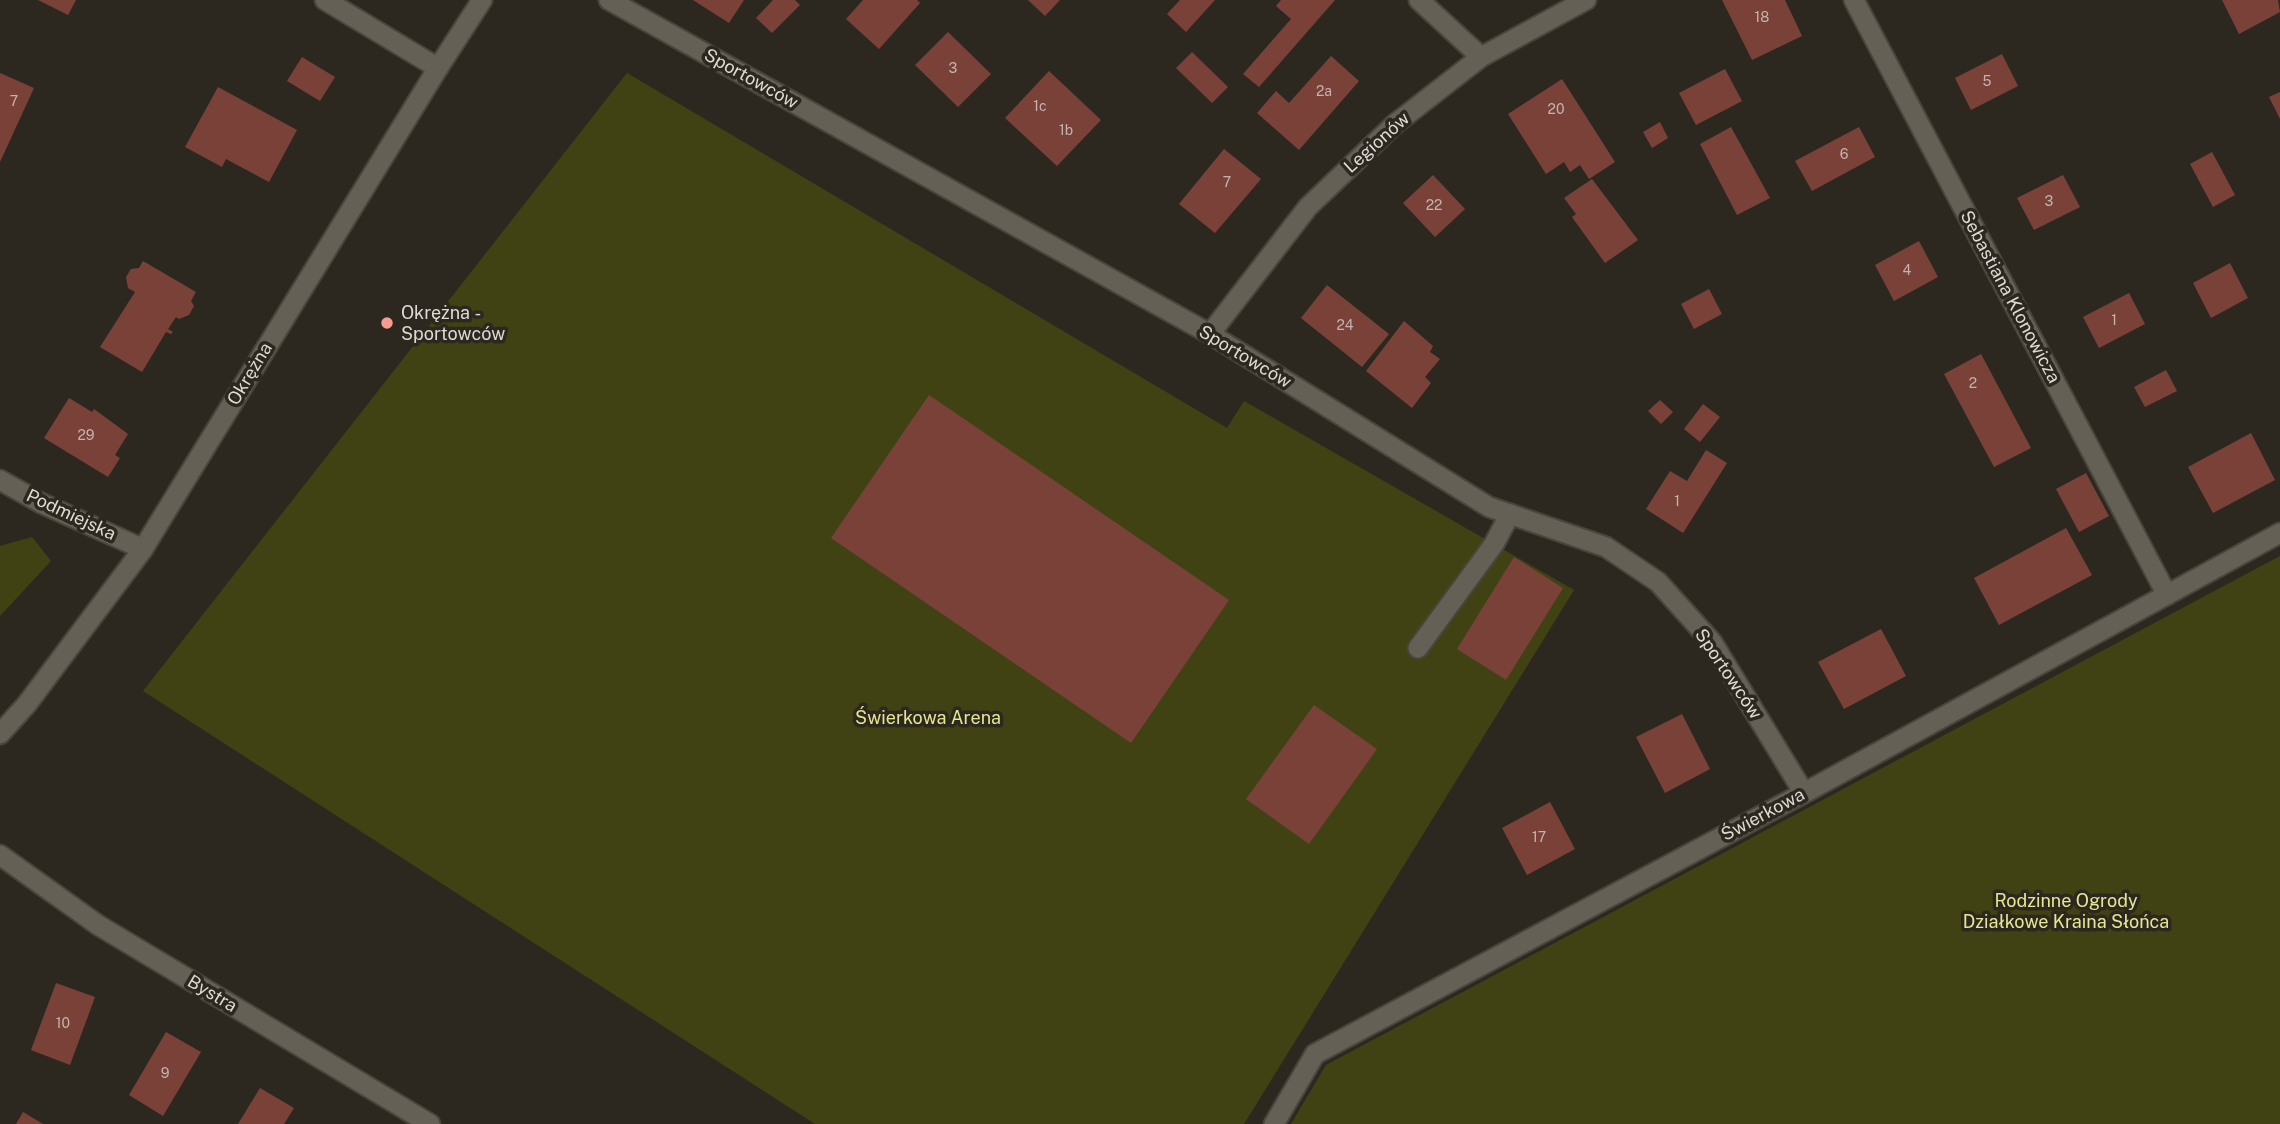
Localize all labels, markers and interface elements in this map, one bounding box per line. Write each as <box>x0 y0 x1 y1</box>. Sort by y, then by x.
house number: 18 <box>1755 10 1769 26</box>
street label: Sportowców <box>700 44 802 114</box>
house number: 3 <box>949 61 957 77</box>
house number: 5 <box>1983 74 1991 90</box>
house number: 2a <box>1316 84 1332 100</box>
house number: 7 <box>10 94 18 110</box>
house number: 1c <box>1033 99 1047 115</box>
house number: 20 <box>1548 102 1564 118</box>
street label: Legionów <box>1340 108 1414 178</box>
house number: 1b <box>1059 123 1073 139</box>
house number: 6 <box>1840 147 1848 163</box>
house number: 7 <box>1223 175 1231 191</box>
house number: 3 <box>2045 194 2053 210</box>
house number: 22 <box>1426 198 1442 214</box>
street label: Sebastiana Klonowicza <box>1955 207 2065 387</box>
house number: 4 <box>1903 263 1911 279</box>
place label: Okrężna - Sportowców <box>401 302 505 344</box>
house number: 1 <box>2111 313 2117 329</box>
marker: Okrężna - Sportowców <box>379 315 395 331</box>
house number: 24 <box>1336 318 1354 334</box>
street label: Sportowców <box>1195 321 1295 393</box>
street label: Okrężna <box>223 339 277 409</box>
house number: 2 <box>1969 376 1977 392</box>
house number: 29 <box>77 428 95 444</box>
street label: Podmiejska <box>23 485 119 545</box>
house number: 1 <box>1674 494 1680 510</box>
street label: Sportowców <box>1690 625 1766 723</box>
park label: Świerkowa Arena <box>855 707 1001 729</box>
street label: Świerkowa <box>1718 784 1808 846</box>
house number: 17 <box>1532 830 1546 846</box>
park label: Rodzinne Ogrody Działkowe Kraina Słońca <box>1963 890 2169 932</box>
street label: Bystra <box>183 971 241 1017</box>
house number: 10 <box>56 1016 70 1032</box>
house number: 9 <box>161 1066 169 1082</box>

